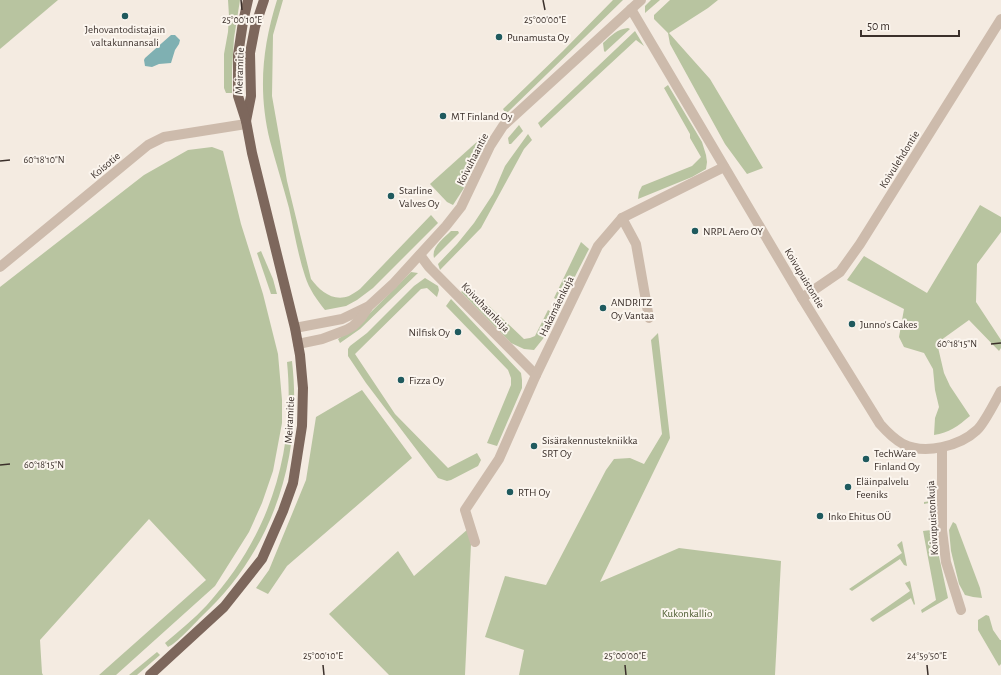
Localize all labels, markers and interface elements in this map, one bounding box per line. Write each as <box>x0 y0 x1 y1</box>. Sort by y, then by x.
marker: Jehovantodistajain valtakunnansali <box>120 11 130 21</box>
scale bar <box>861 12 959 38</box>
text: 25°00'10"E <box>222 15 262 25</box>
text: 25°00'00"E <box>524 15 566 25</box>
text: 50 m <box>867 20 890 32</box>
place label: Jehovantodistajain valtakunnansali <box>85 24 165 48</box>
marker: Punamusta Oy <box>494 32 504 42</box>
place label: Punamusta Oy <box>507 32 570 43</box>
street label: Meiramitie <box>233 47 246 95</box>
marker: MT Finland Oy <box>438 111 448 121</box>
place label: MT Finland Oy <box>451 111 513 122</box>
street label: Koivulehdontie <box>877 129 921 190</box>
street label: Koivuhaantie <box>455 131 490 187</box>
street label: Koisotie <box>89 150 122 181</box>
text: 60°18'10"N <box>23 155 65 165</box>
place label: Starline Valves Oy <box>399 185 440 209</box>
marker: Starline Valves Oy <box>386 191 396 201</box>
marker: NRPL Aero OY <box>690 226 700 236</box>
place label: NRPL Aero OY <box>703 226 763 237</box>
street label: Koivupuistontie <box>782 246 827 310</box>
street label: Hakamäenkuja <box>537 274 576 338</box>
street label: Koivuhaankuja <box>459 280 512 334</box>
place label: ANDRITZ Oy Vantaa <box>611 297 654 321</box>
marker: ANDRITZ Oy Vantaa <box>598 303 608 313</box>
marker: Junno's Cakes <box>847 319 857 329</box>
place label: Junno's Cakes <box>860 319 917 330</box>
place label: Nilfisk Oy <box>408 327 450 338</box>
marker: Nilfisk Oy <box>453 327 463 337</box>
text: 60°18'15"N <box>937 339 977 349</box>
marker: Fizza Oy <box>396 375 406 385</box>
place label: Fizza Oy <box>409 375 444 386</box>
street label: Meiramitie <box>283 396 296 444</box>
place label: Sisärakennustekniikka SRT Oy <box>542 435 638 459</box>
marker: Sisärakennustekniikka SRT Oy <box>529 441 539 451</box>
place label: TechWare Finland Oy <box>874 448 920 472</box>
marker: TechWare Finland Oy <box>861 454 871 464</box>
text: 60°18'15"N <box>24 460 64 470</box>
place label: Eläinpalvelu Feeniks <box>856 476 909 500</box>
street label: Koivupuistonkuja <box>925 480 940 556</box>
marker: Eläinpalvelu Feeniks <box>843 482 853 492</box>
marker: RTH Oy <box>505 487 515 497</box>
place label: RTH Oy <box>518 487 550 498</box>
marker: Inko Ehitus OÜ <box>815 511 825 521</box>
place label: Inko Ehitus OÜ <box>828 511 891 522</box>
park label: Kukonkallio <box>662 608 712 619</box>
text: 25°00'10"E <box>303 651 343 661</box>
text: 25°00'00"E <box>604 651 646 661</box>
text: 24°59'50"E <box>907 651 947 661</box>

